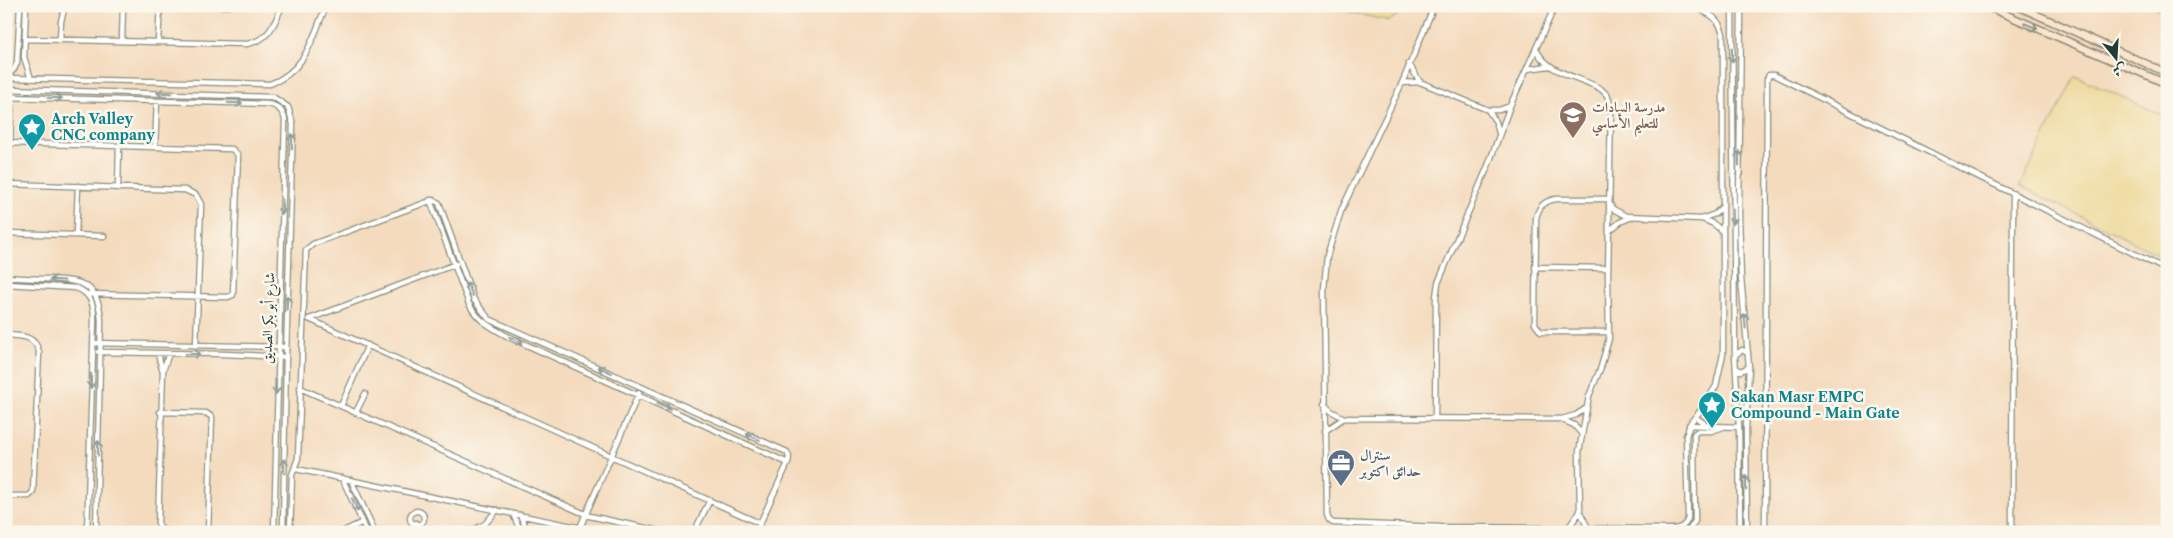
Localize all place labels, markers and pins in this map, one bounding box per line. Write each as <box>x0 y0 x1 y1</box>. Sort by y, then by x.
place label: مدرسة السادات للتعليم الأساسي <box>1592 98 1665 138</box>
school or university icon: مدرسة السادات للتعليم الأساسي <box>1558 100 1588 139</box>
place label: Arch Valley CNC company <box>50 110 155 144</box>
place icon: Arch Valley CNC company <box>17 112 47 151</box>
place label: Sakan Masr EMPC Compound - Main Gate <box>1731 388 1900 422</box>
place icon: Sakan Masr EMPC Compound - Main Gate <box>1697 390 1727 429</box>
place label: سنترال حدائق اكتوبر <box>1358 446 1422 480</box>
office icon: سنترال حدائق اكتوبر <box>1326 448 1356 487</box>

